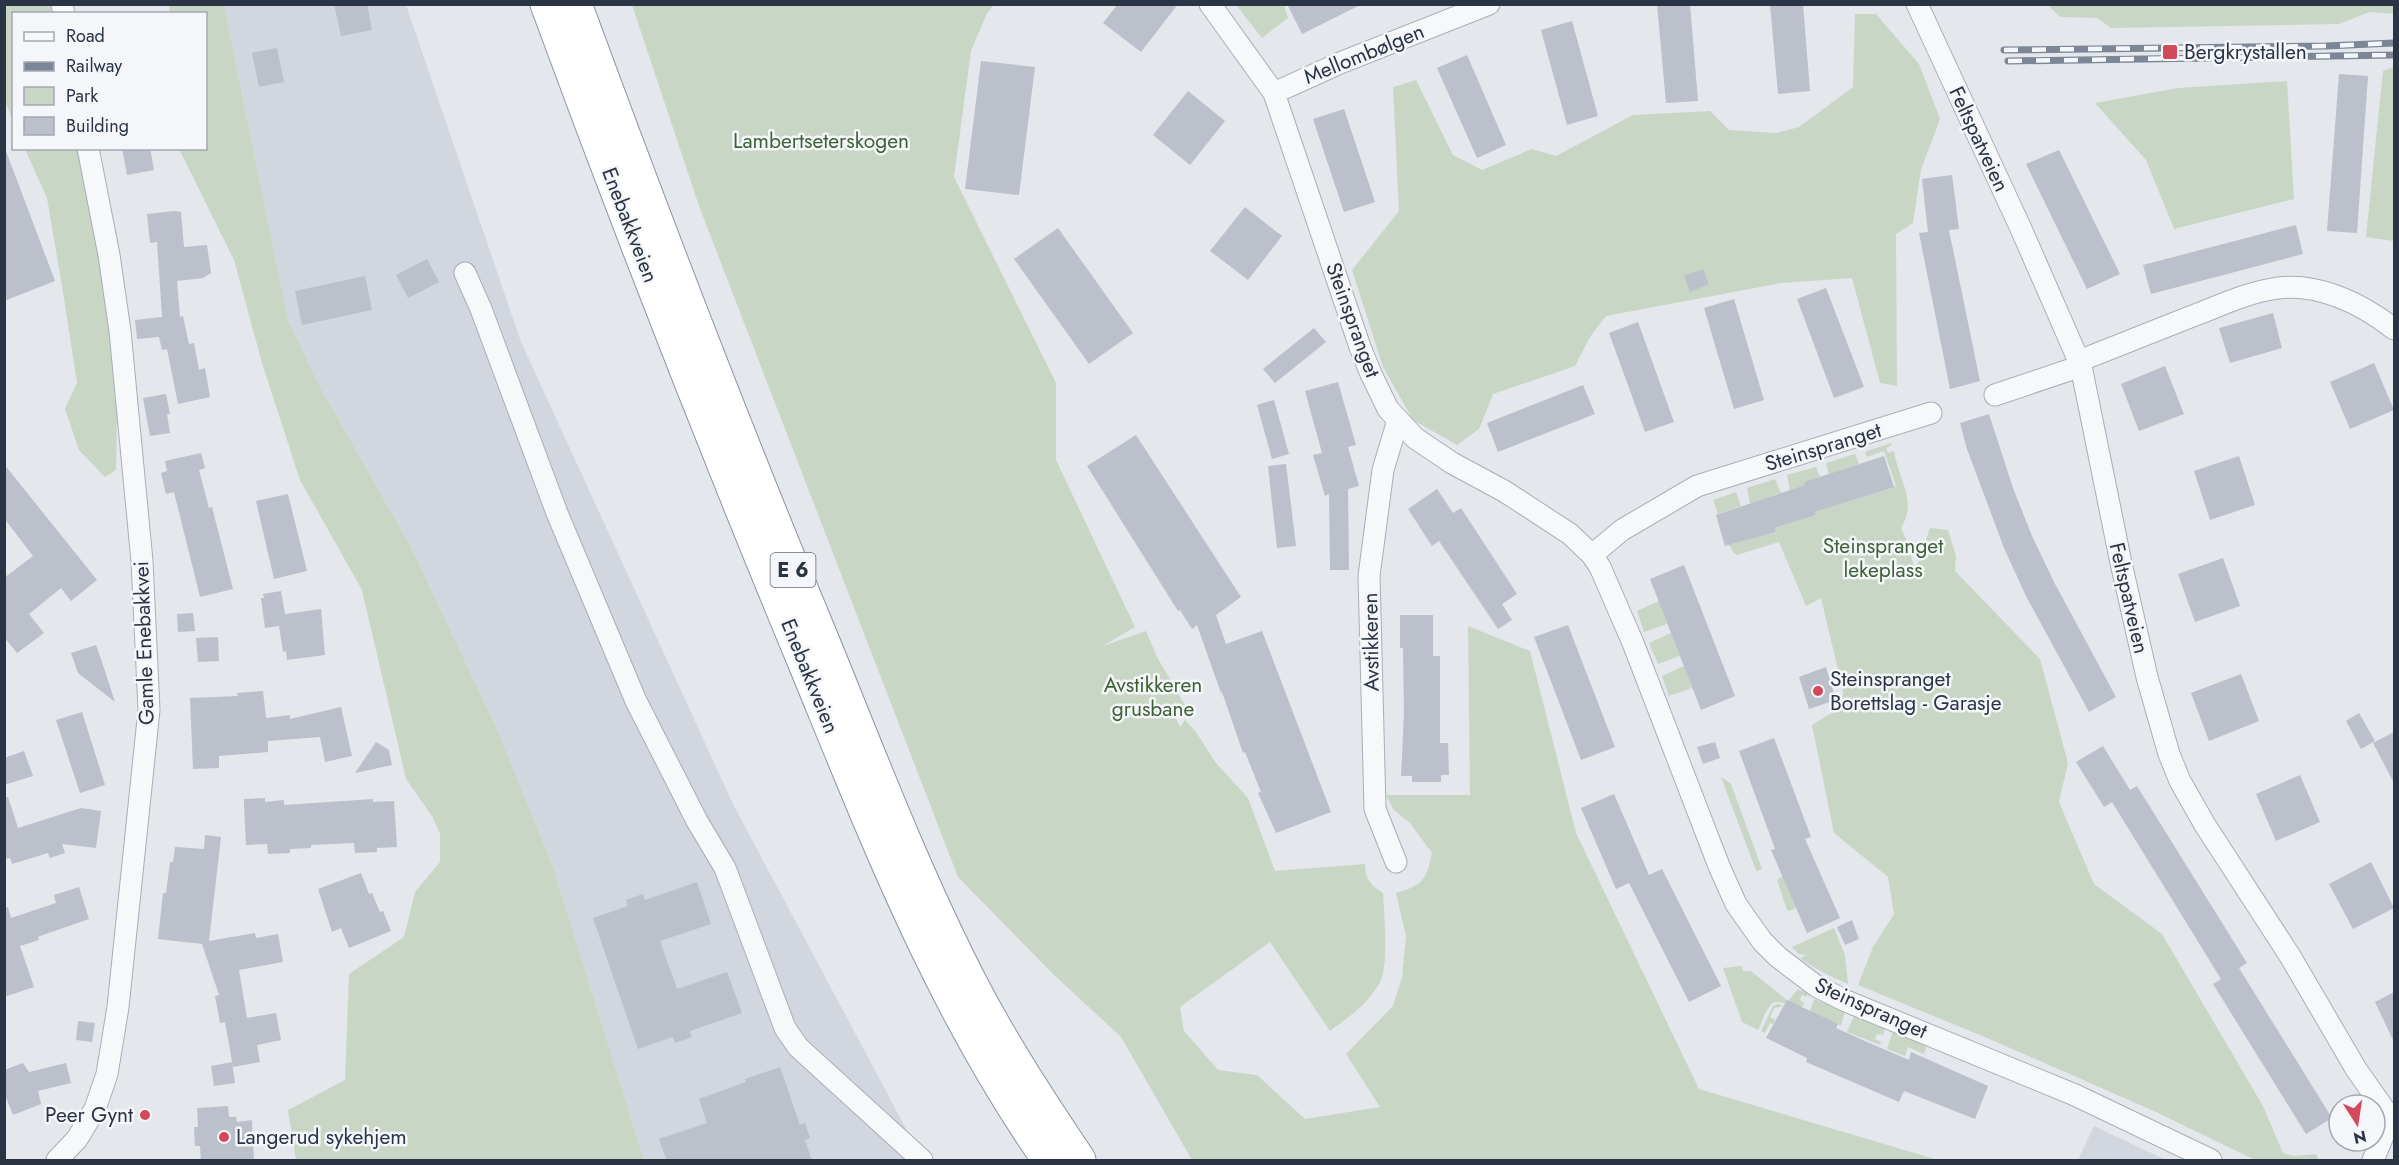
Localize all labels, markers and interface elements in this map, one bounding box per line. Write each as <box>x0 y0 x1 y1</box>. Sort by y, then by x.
legend <box>12 12 207 150</box>
street label: Mellombølgen <box>1299 16 1429 92</box>
text: Road <box>66 23 105 49</box>
place label: Bergkrystallen <box>2184 37 2307 67</box>
marker: Bergkrystallen <box>2161 43 2179 61</box>
text: Railway <box>66 53 122 79</box>
street label: Feltspatveien <box>1941 81 2017 197</box>
text: Park <box>66 83 98 109</box>
text: Building <box>66 113 129 139</box>
park label: Lambertseterskogen <box>733 126 909 156</box>
street label: Enebakkveien <box>594 163 666 287</box>
street label: Steinspranget <box>1318 258 1388 382</box>
street label: Steinspranget <box>1761 415 1885 479</box>
park label: Steinspranget lekeplass <box>1823 531 1943 585</box>
street label: Feltspatveien <box>2102 539 2156 657</box>
road number: E 6 <box>770 553 816 587</box>
street label: Gamle Enebakkvei <box>126 560 162 726</box>
street label: Avstikkeren <box>1355 592 1387 692</box>
street label: Enebakkveien <box>773 614 847 738</box>
place label: Steinspranget Borettslag - Garasje <box>1830 664 2002 718</box>
park label: Avstikkeren grusbane <box>1104 670 1202 724</box>
marker: Steinspranget Borettslag - Garasje <box>1811 684 1825 698</box>
street label: Steinspranget <box>1810 970 1932 1046</box>
north arrow <box>2327 1093 2387 1153</box>
place label: Peer Gynt <box>45 1100 133 1130</box>
marker: Peer Gynt <box>138 1108 152 1122</box>
place label: Langerud sykehjem <box>236 1122 407 1152</box>
text: N <box>2351 1125 2369 1150</box>
marker: Langerud sykehjem <box>217 1130 231 1144</box>

